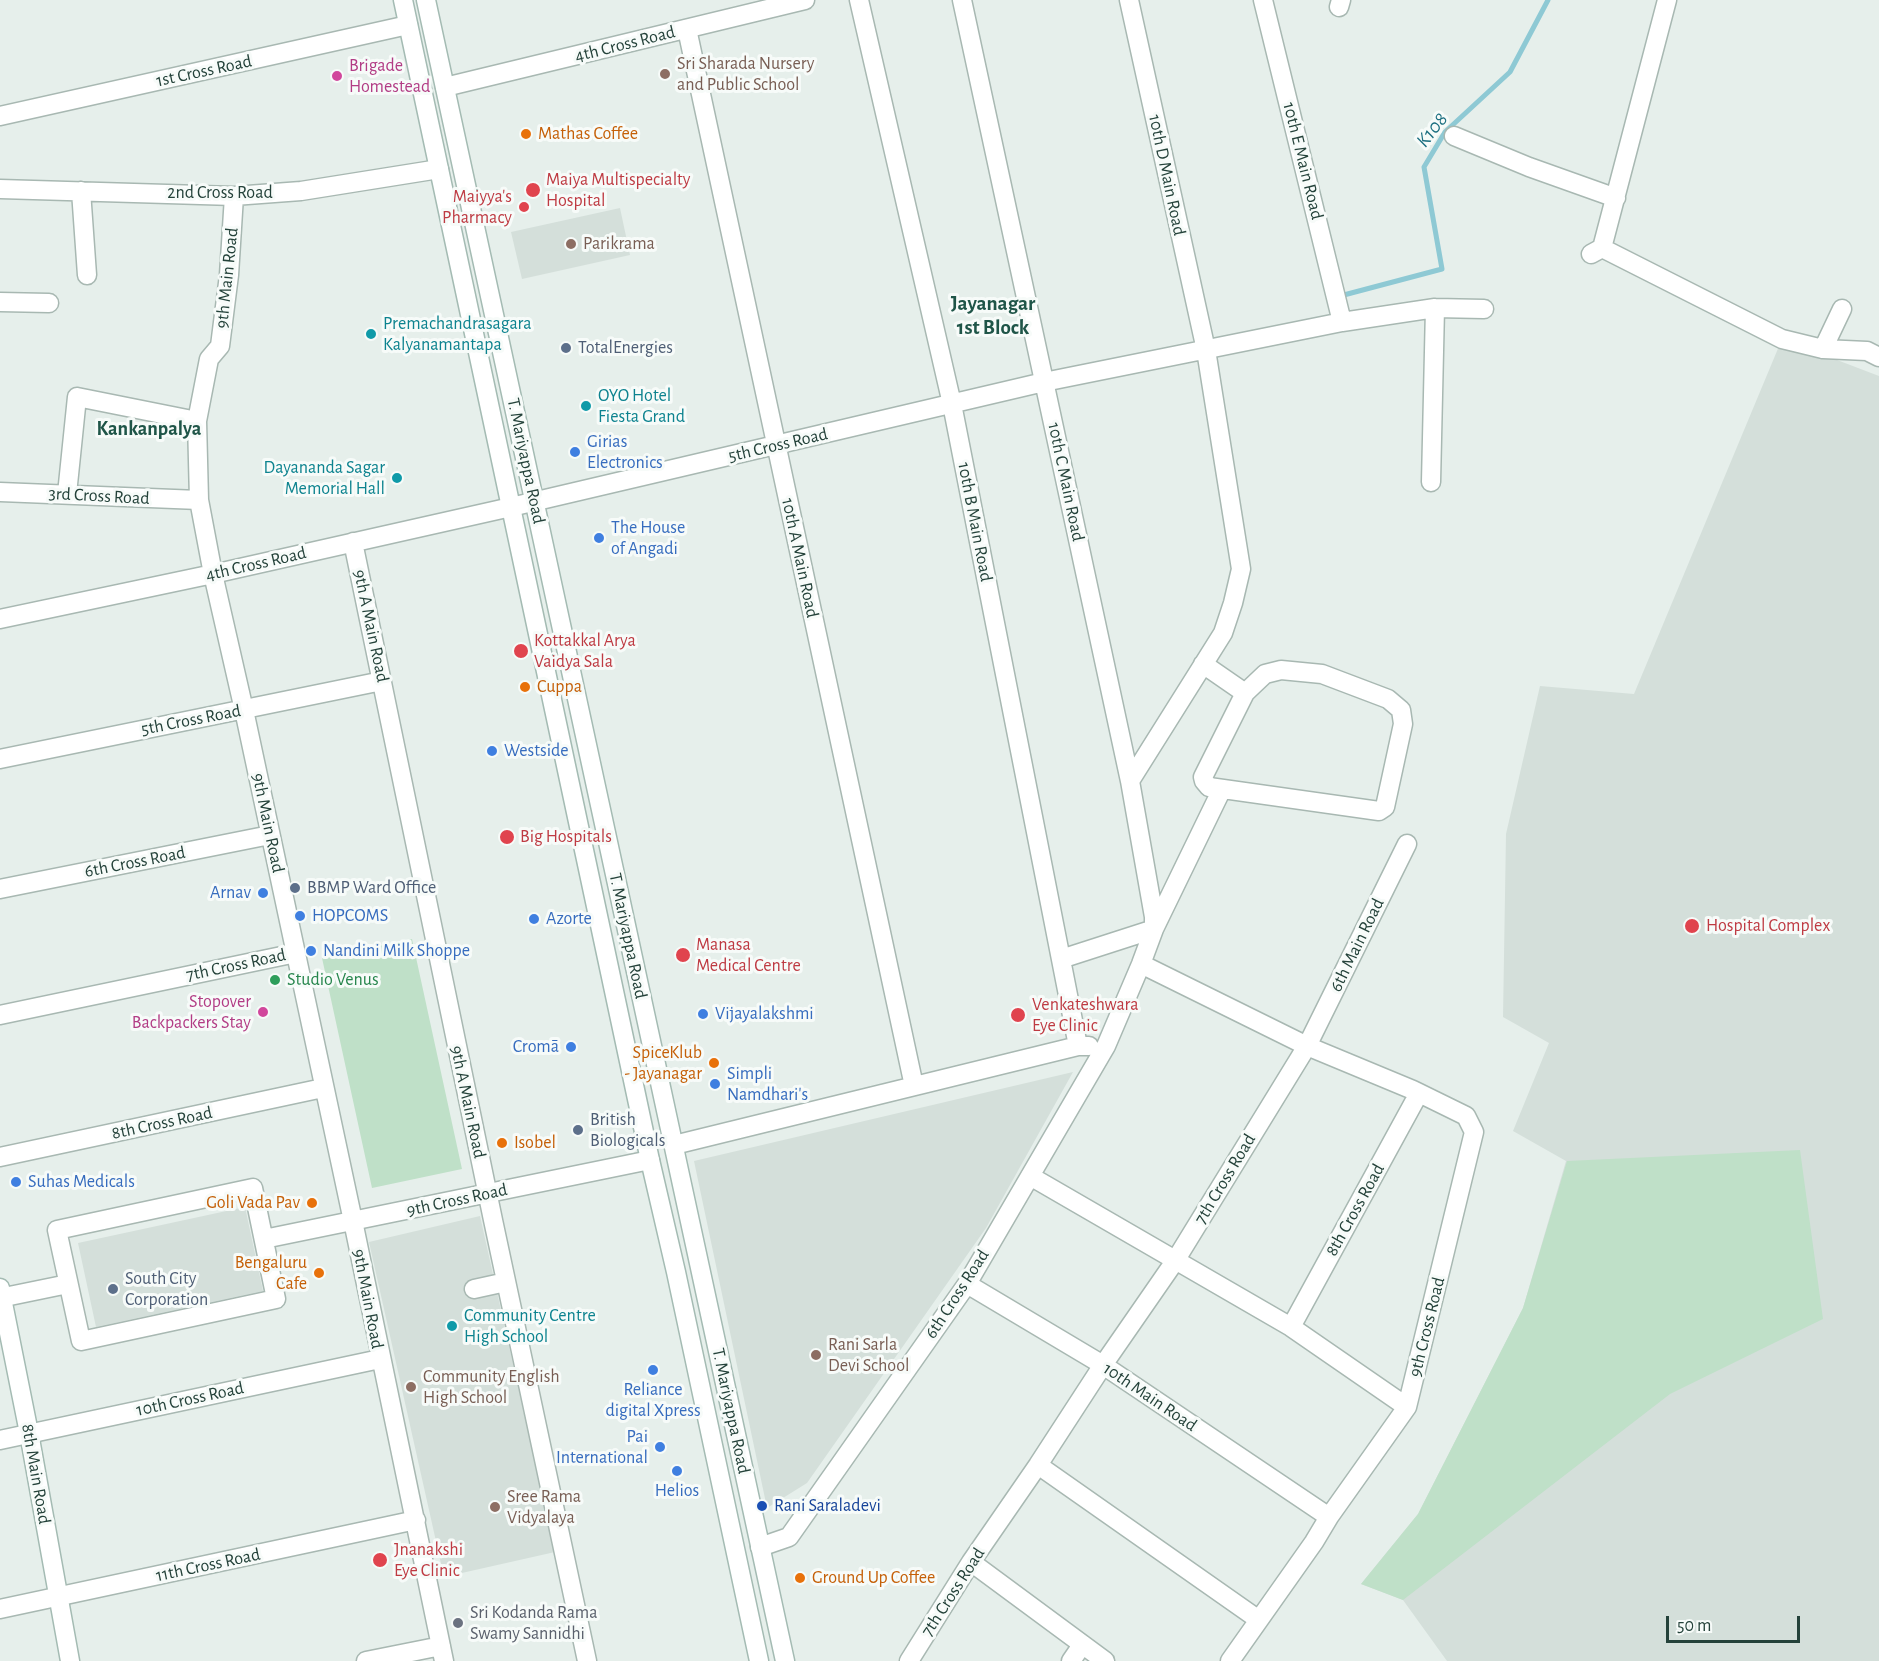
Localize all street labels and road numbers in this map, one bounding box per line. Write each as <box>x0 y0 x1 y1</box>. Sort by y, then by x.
street label: 4th Cross Road <box>573 21 677 67</box>
street label: 1st Cross Road <box>154 50 254 92</box>
street label: 10th E Main Road <box>1278 100 1328 222</box>
street label: 10th D Main Road <box>1144 113 1190 237</box>
street label: 2nd Cross Road <box>167 182 273 204</box>
street label: 9th Main Road <box>211 227 243 329</box>
street label: T. Mariyappa Road <box>502 396 550 526</box>
street label: 10th C Main Road <box>1043 421 1089 543</box>
street label: 5th Cross Road <box>726 423 830 467</box>
street label: 10th B Main Road <box>953 460 997 584</box>
street label: 3rd Cross Road <box>48 483 150 509</box>
street label: 10th A Main Road <box>777 496 823 620</box>
street label: 4th Cross Road <box>204 542 308 586</box>
street label: 9th A Main Road <box>349 568 393 684</box>
street label: 5th Cross Road <box>139 700 243 740</box>
street label: 9th Main Road <box>247 771 289 875</box>
street label: 6th Cross Road <box>83 842 187 882</box>
street label: T. Mariyappa Road <box>604 871 652 1001</box>
street label: 6th Main Road <box>1325 895 1389 995</box>
street label: 7th Cross Road <box>184 944 288 986</box>
street label: 9th A Main Road <box>446 1044 490 1160</box>
street label: 8th Cross Road <box>110 1102 214 1144</box>
street label: 7th Cross Road <box>1190 1130 1260 1228</box>
street label: 8th Cross Road <box>1321 1160 1389 1260</box>
street label: 9th Cross Road <box>405 1179 509 1221</box>
street label: 6th Cross Road <box>920 1245 994 1343</box>
street label: 9th Main Road <box>348 1247 388 1351</box>
street label: 9th Cross Road <box>1404 1275 1450 1379</box>
street label: T. Mariyappa Road <box>707 1346 755 1476</box>
street label: 10th Main Road <box>1099 1358 1201 1436</box>
street label: 10th Cross Road <box>134 1377 246 1421</box>
street label: 8th Main Road <box>17 1422 55 1526</box>
street label: 11th Cross Road <box>154 1543 262 1587</box>
street label: 7th Cross Road <box>916 1544 990 1640</box>

